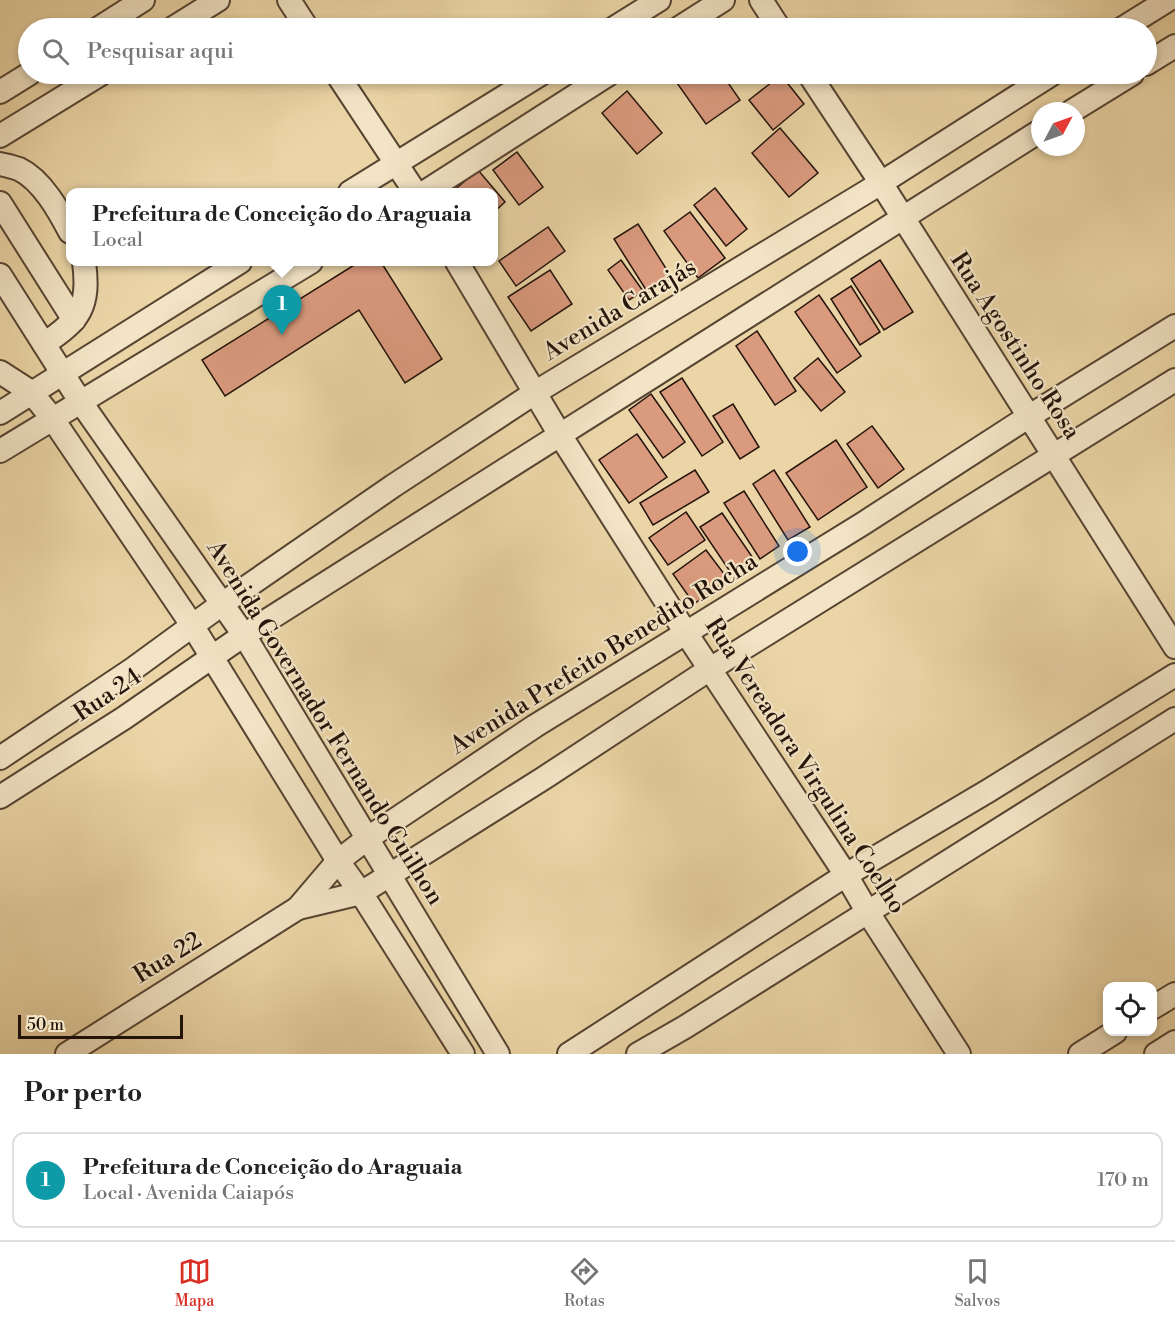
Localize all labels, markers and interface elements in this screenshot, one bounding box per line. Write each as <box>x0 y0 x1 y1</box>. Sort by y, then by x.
search box <box>18 18 1157 84</box>
icon: search <box>39 35 72 68</box>
text: Pesquisar aqui <box>87 38 234 65</box>
north arrow <box>1031 102 1085 156</box>
popup <box>66 188 498 266</box>
text: Prefeitura de Conceição do Araguaia <box>92 201 472 228</box>
text: Local <box>92 228 143 253</box>
street label: Rua Agostinho Rosa <box>943 247 1087 446</box>
street label: Avenida Carajás <box>537 252 702 368</box>
pin: 1 <box>262 286 302 335</box>
street label: Avenida Governador Fernando Guilhon <box>199 534 450 911</box>
your location <box>783 537 812 566</box>
street label: Avenida Prefeito Benedito Rocha <box>444 546 764 762</box>
street label: Rua Vereadora Virgulina Coelho <box>698 612 912 920</box>
street label: Rua 24 <box>68 661 148 729</box>
street label: Rua 22 <box>128 925 208 991</box>
map controls <box>1103 982 1157 1036</box>
button: locate <box>1103 982 1157 1036</box>
scale bar <box>18 1012 183 1040</box>
text: 50 m <box>27 1015 64 1035</box>
text: Por perto <box>24 1077 142 1109</box>
text: Prefeitura de Conceição do Araguaia <box>83 1154 462 1181</box>
text: 1 <box>41 1168 50 1193</box>
text: 170 m <box>1097 1168 1149 1193</box>
text: Local · Avenida Caiapós <box>83 1181 294 1206</box>
tab: Mapa <box>175 1255 214 1311</box>
tab: Rotas <box>564 1255 605 1311</box>
tab: Salvos <box>954 1255 1000 1311</box>

